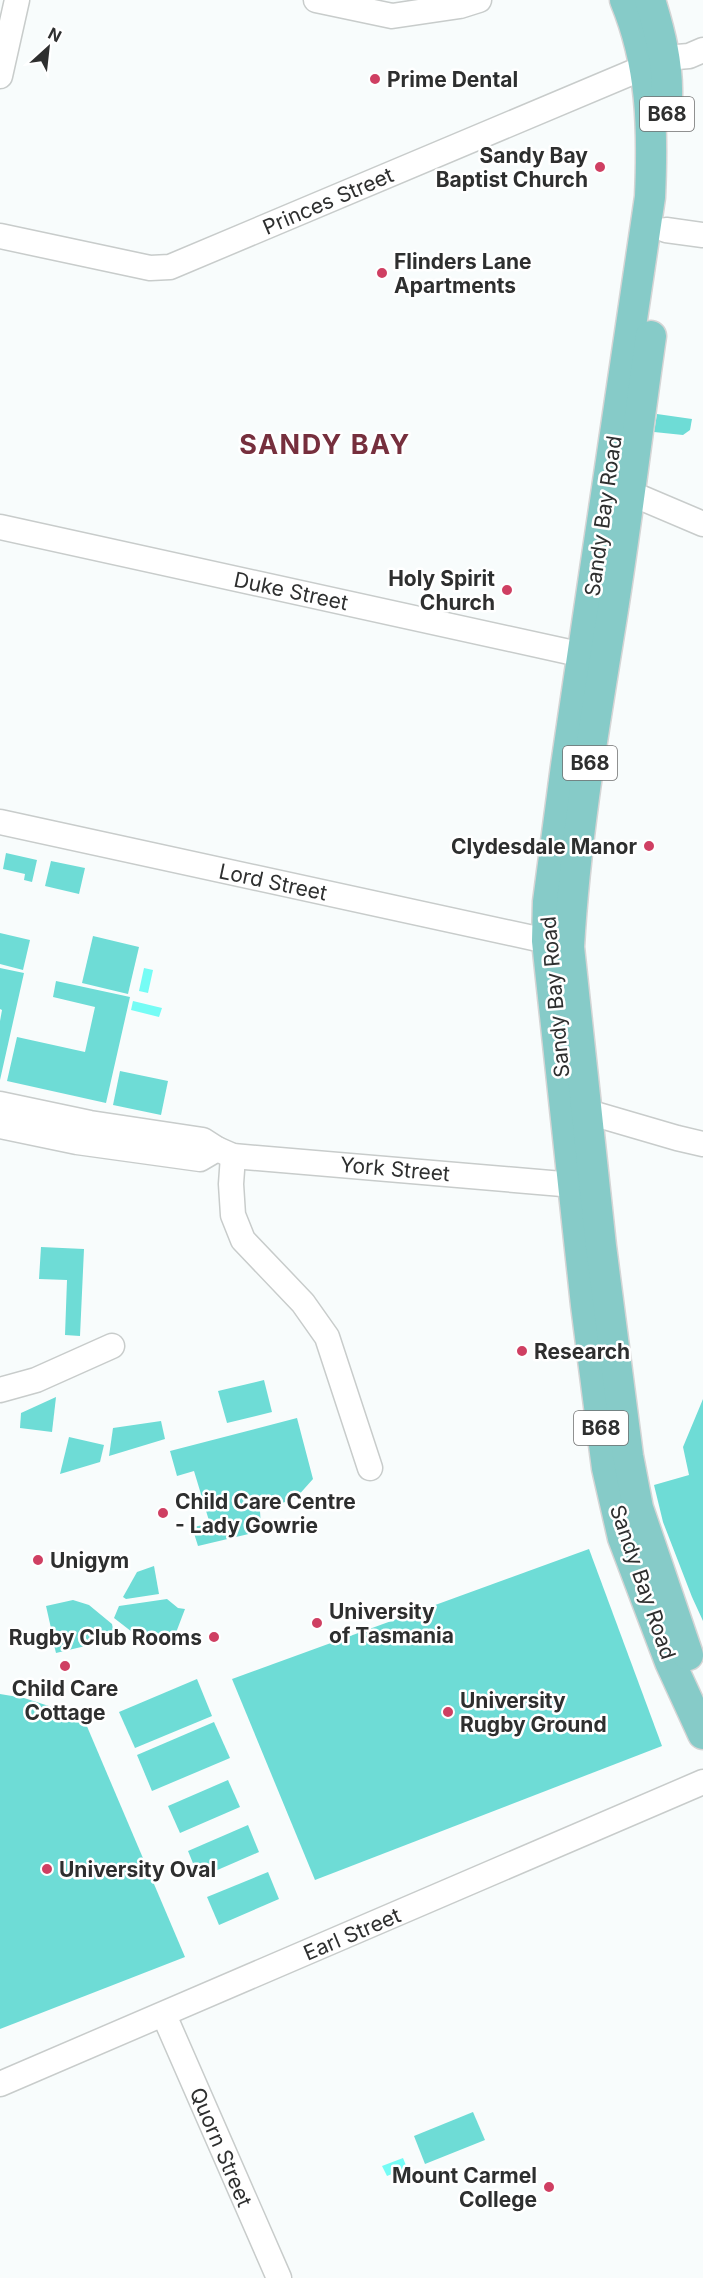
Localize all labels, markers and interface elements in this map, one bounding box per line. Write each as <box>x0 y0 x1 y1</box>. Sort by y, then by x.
north arrow <box>18 18 78 78</box>
text: N <box>45 23 65 46</box>
place label: Prime Dental <box>387 67 518 92</box>
marker: Prime Dental <box>368 72 382 86</box>
road number: B68 <box>640 97 694 131</box>
place label: Sandy Bay Baptist Church <box>436 143 588 192</box>
marker: Sandy Bay Baptist Church <box>593 160 607 174</box>
street label: Princes Street <box>259 162 397 240</box>
place label: Flinders Lane Apartments <box>394 249 531 298</box>
marker: Flinders Lane Apartments <box>375 266 389 280</box>
district label: SANDY BAY <box>239 428 411 461</box>
street label: Sandy Bay Road <box>579 434 627 598</box>
place label: Holy Spirit Church <box>388 566 495 615</box>
street label: Duke Street <box>232 567 350 615</box>
marker: Holy Spirit Church <box>500 583 514 597</box>
road number: B68 <box>563 746 617 780</box>
place label: Clydesdale Manor <box>451 834 637 859</box>
marker: Clydesdale Manor <box>642 839 656 853</box>
street label: Lord Street <box>217 858 330 906</box>
street label: Sandy Bay Road <box>535 915 575 1079</box>
street label: York Street <box>339 1152 451 1186</box>
place label: Research <box>534 1339 630 1364</box>
marker: Research <box>515 1344 529 1358</box>
road number: B68 <box>574 1411 628 1445</box>
place label: Child Care Centre - Lady Gowrie <box>175 1489 356 1538</box>
street label: Sandy Bay Road <box>605 1501 681 1663</box>
marker: Child Care Centre - Lady Gowrie <box>156 1506 170 1520</box>
place label: Unigym <box>50 1548 129 1573</box>
marker: Unigym <box>31 1553 45 1567</box>
place label: University of Tasmania <box>329 1599 454 1648</box>
marker: University of Tasmania <box>310 1616 324 1630</box>
place label: Rugby Club Rooms <box>9 1625 202 1650</box>
marker: Rugby Club Rooms <box>207 1630 221 1644</box>
marker: Child Care Cottage <box>58 1659 72 1673</box>
place label: Child Care Cottage <box>12 1676 118 1725</box>
place label: University Rugby Ground <box>460 1688 607 1737</box>
marker: University Rugby Ground <box>441 1705 455 1719</box>
place label: University Oval <box>59 1857 216 1882</box>
marker: University Oval <box>40 1862 54 1876</box>
street label: Earl Street <box>300 1902 404 1966</box>
street label: Quorn Street <box>185 2084 257 2210</box>
place label: Mount Carmel College <box>392 2163 537 2212</box>
marker: Mount Carmel College <box>542 2180 556 2194</box>

